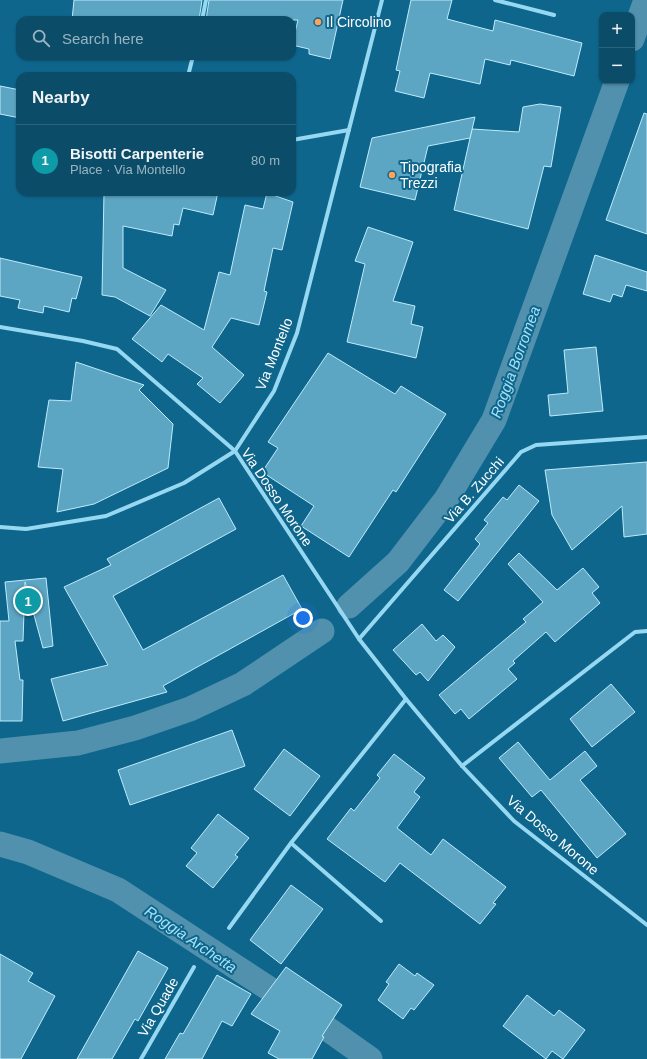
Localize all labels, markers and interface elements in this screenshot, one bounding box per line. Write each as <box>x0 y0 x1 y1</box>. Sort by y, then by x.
map controls <box>599 12 635 84</box>
button: + <box>599 12 635 48</box>
place label: Il Circolino <box>326 14 392 30</box>
search box <box>16 16 296 60</box>
marker: Il Circolino <box>313 17 323 27</box>
icon: search <box>30 27 52 49</box>
text: Search here <box>62 30 144 47</box>
button: − <box>599 48 635 84</box>
text: Nearby <box>32 88 90 107</box>
text: Bisotti Carpenterie <box>70 145 204 162</box>
text: 1 <box>41 153 49 168</box>
text: 80 m <box>251 153 280 168</box>
place label: Tipografia Trezzi <box>400 159 462 191</box>
text: Place · Via Montello <box>70 162 185 177</box>
marker: Tipografia Trezzi <box>387 170 397 180</box>
water label: Roggia Borromea <box>487 304 543 420</box>
street label: Via Montello <box>252 315 296 393</box>
street label: Via Dosso Morone <box>238 445 316 549</box>
street label: Via B. Zucchi <box>441 454 507 526</box>
pin: 1 <box>15 586 41 616</box>
your location <box>293 608 313 628</box>
street label: Via Dosso Morone <box>504 792 602 878</box>
water label: Roggia Archetta <box>142 902 240 976</box>
street label: Via Quade <box>135 974 182 1040</box>

